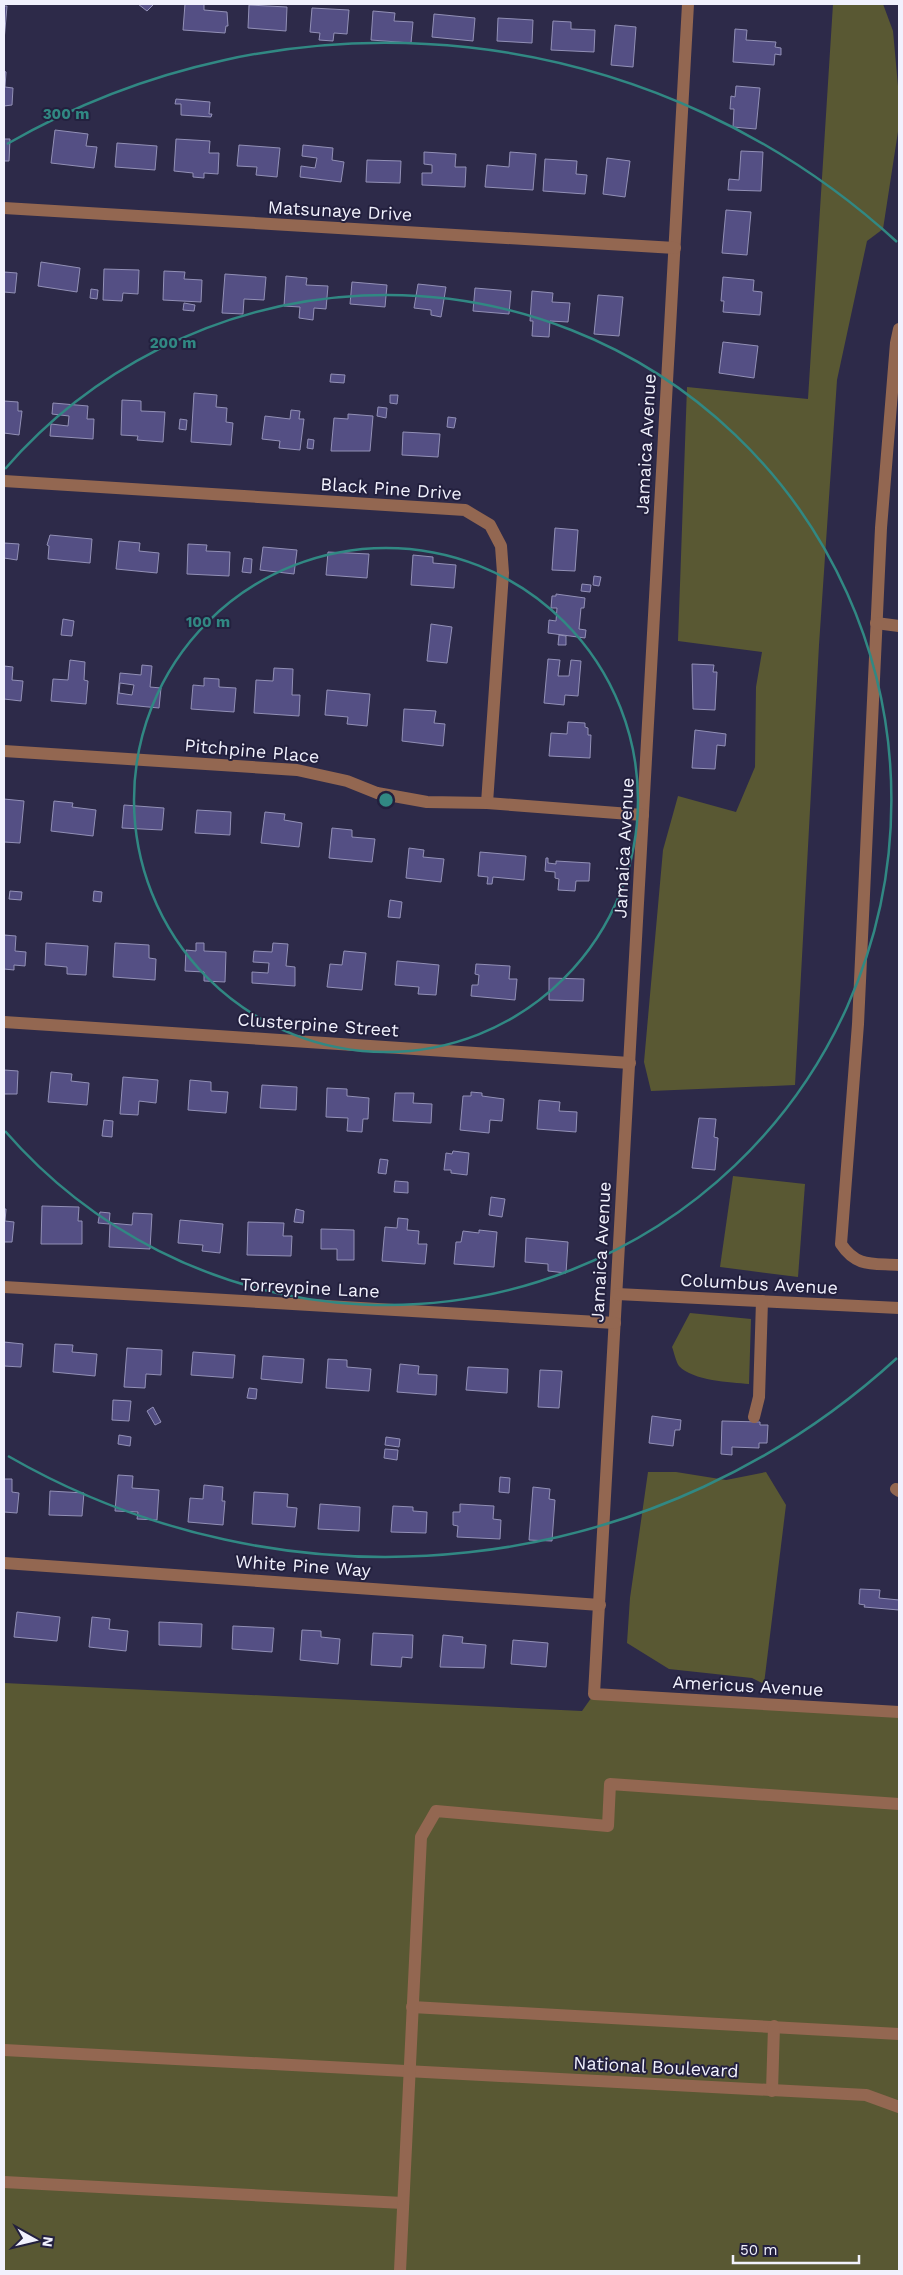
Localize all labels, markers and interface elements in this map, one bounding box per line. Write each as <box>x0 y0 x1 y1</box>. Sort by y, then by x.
text: 300 m <box>43 105 89 123</box>
street label: Matsunaye Drive <box>267 196 413 225</box>
text: 200 m <box>150 334 196 352</box>
street label: Jamaica Avenue <box>631 373 660 515</box>
street label: Black Pine Drive <box>320 473 462 504</box>
text: 100 m <box>186 613 230 631</box>
street label: Pitchpine Place <box>184 734 320 767</box>
street label: Jamaica Avenue <box>609 777 638 919</box>
centre of rings <box>377 791 395 809</box>
street label: Clusterpine Street <box>237 1008 400 1041</box>
street label: Jamaica Avenue <box>586 1181 615 1323</box>
street label: Columbus Avenue <box>680 1269 838 1298</box>
street label: Torreypine Lane <box>240 1273 380 1302</box>
street label: White Pine Way <box>235 1550 372 1581</box>
street label: Americus Avenue <box>672 1671 824 1700</box>
street label: National Boulevard <box>573 2052 739 2081</box>
north arrow <box>10 2215 60 2265</box>
scale bar <box>733 2232 859 2264</box>
text: N <box>39 2236 57 2248</box>
text: 50 m <box>740 2241 777 2259</box>

